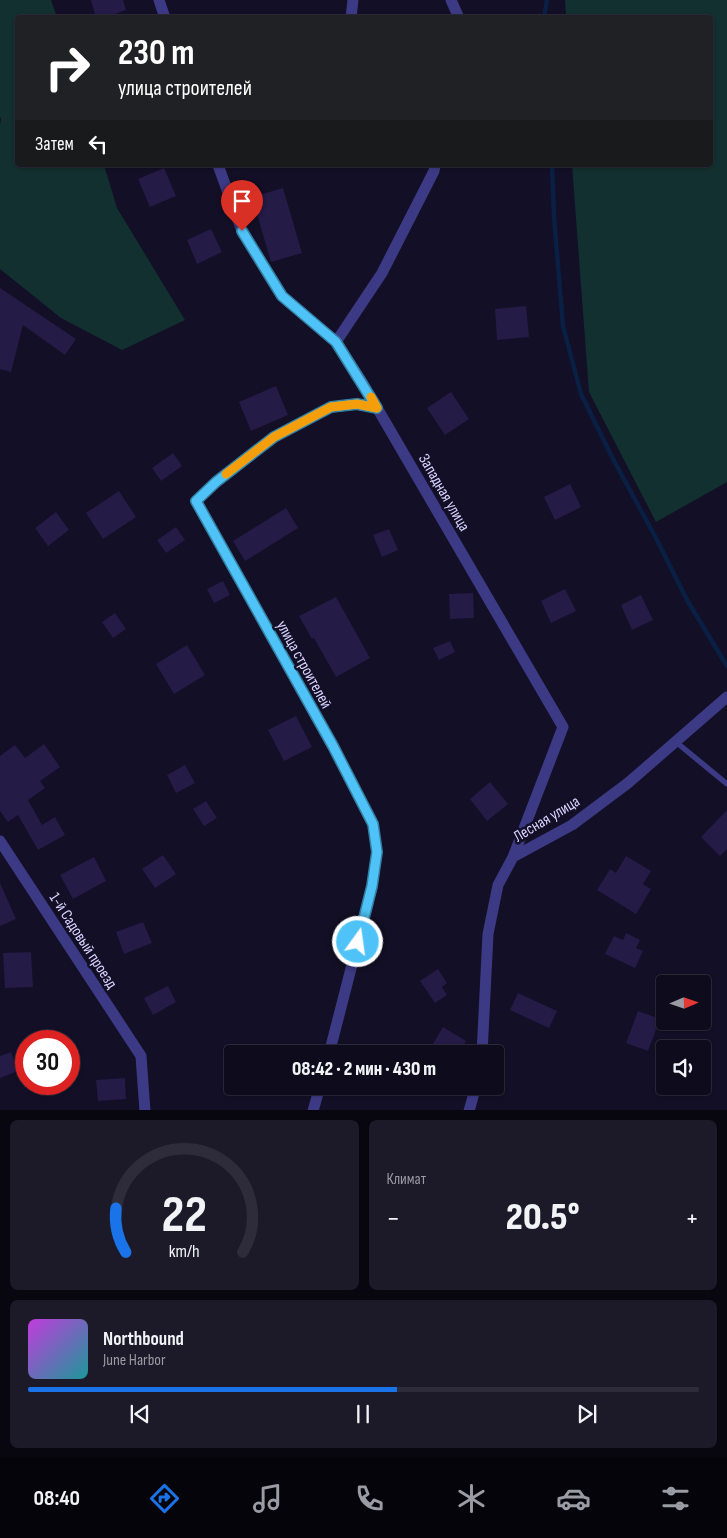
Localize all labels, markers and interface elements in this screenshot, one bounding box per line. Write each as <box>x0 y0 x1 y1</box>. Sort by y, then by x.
text: 230 m <box>118 32 194 75</box>
icon: right <box>35 35 100 100</box>
text: улица строителей <box>118 75 252 102</box>
icon: left <box>84 130 112 158</box>
text: Затем <box>35 133 74 156</box>
pin <box>221 180 263 231</box>
icon: arrive <box>228 187 256 215</box>
street label: Западная улица <box>414 451 473 535</box>
street label: улица строителей <box>272 618 336 712</box>
street label: Лесная улица <box>510 792 583 846</box>
street label: 1-й Садовый проезд <box>45 889 121 993</box>
position arrow <box>331 915 383 967</box>
north arrow <box>656 975 711 1030</box>
map controls <box>656 975 711 1095</box>
speed limit sign: 30 <box>15 1030 80 1095</box>
button: sound <box>656 1040 711 1095</box>
text: 08:42 · 2 мин · 430 m <box>292 1058 436 1081</box>
text: Климат <box>387 1170 426 1189</box>
text: 22 <box>161 1184 207 1247</box>
text: 20.5° <box>506 1195 580 1240</box>
text: − <box>387 1202 400 1235</box>
text: + <box>685 1202 699 1235</box>
text: km/h <box>169 1241 200 1262</box>
text: Northbound <box>103 1328 184 1351</box>
text: June Harbor <box>103 1351 166 1370</box>
icon: previous <box>126 1400 154 1428</box>
icon: pause <box>349 1400 377 1428</box>
icon: next <box>573 1400 601 1428</box>
icon: directions <box>147 1481 182 1516</box>
icon: music <box>250 1481 285 1516</box>
icon: phone <box>352 1481 387 1516</box>
icon: climate <box>454 1481 489 1516</box>
icon: car <box>556 1481 591 1516</box>
icon: filters <box>658 1481 693 1516</box>
text: 08:40 <box>34 1485 80 1512</box>

